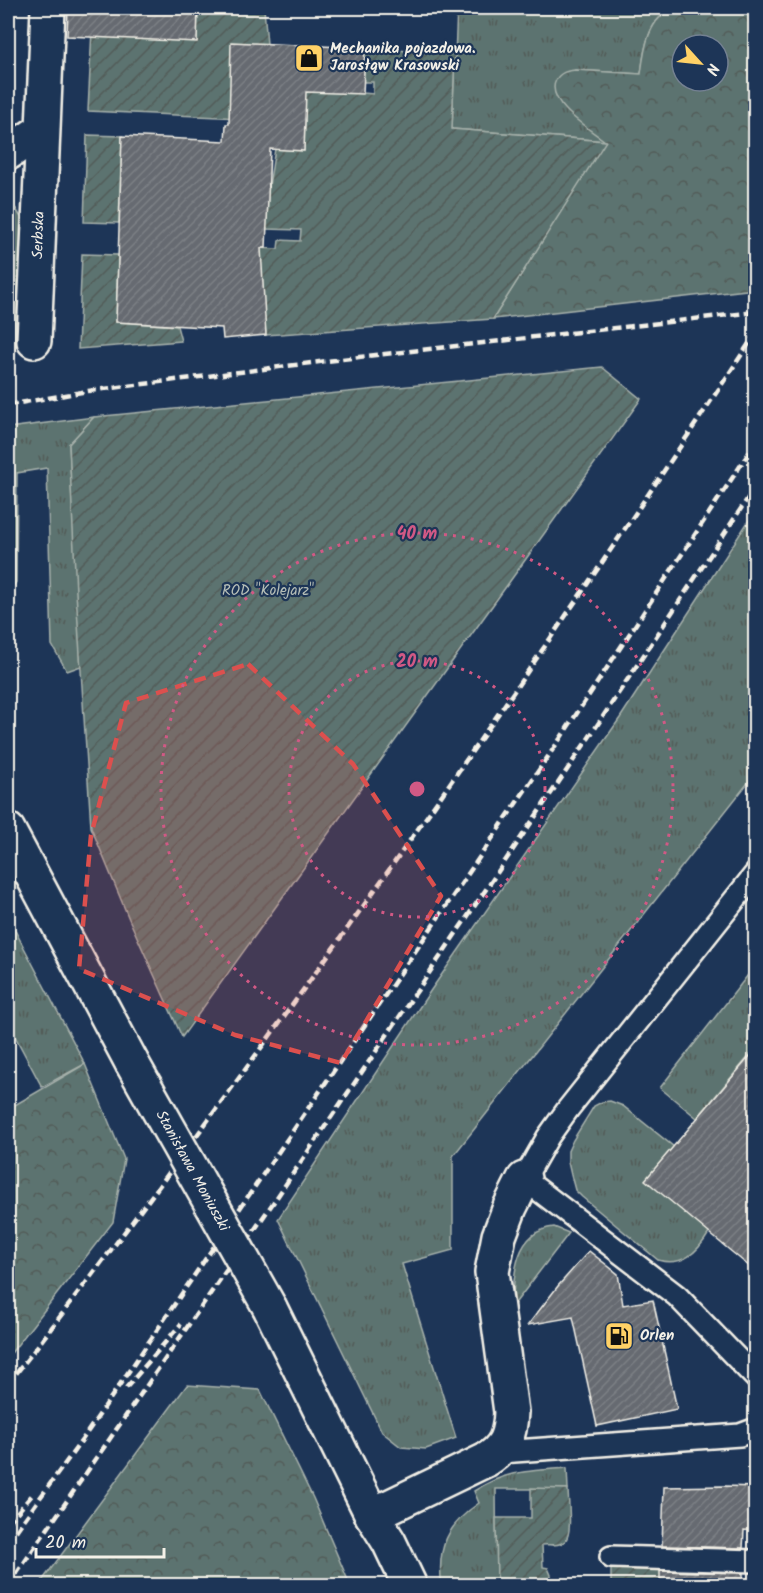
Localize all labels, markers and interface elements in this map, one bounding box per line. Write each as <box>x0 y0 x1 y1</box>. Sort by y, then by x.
north arrow <box>670 33 730 93</box>
place label: Mechanika pojazdowa. Jarosłąw Krasowski <box>330 37 476 78</box>
shop icon: Mechanika pojazdowa. Jarosłąw Krasowski <box>293 42 325 74</box>
text: N <box>699 59 725 79</box>
street label: Serbska <box>26 211 52 259</box>
text: 40 m <box>397 520 438 549</box>
park label: ROD "Kolejarz" <box>222 579 314 603</box>
text: 20 m <box>396 648 438 677</box>
centre of rings <box>407 779 427 799</box>
street label: Stanisława Moniuszki <box>149 1106 236 1237</box>
fuel station icon: Orlen <box>603 1320 635 1352</box>
place label: Orlen <box>640 1324 674 1348</box>
scale bar <box>36 1521 164 1559</box>
text: 20 m <box>45 1529 86 1558</box>

